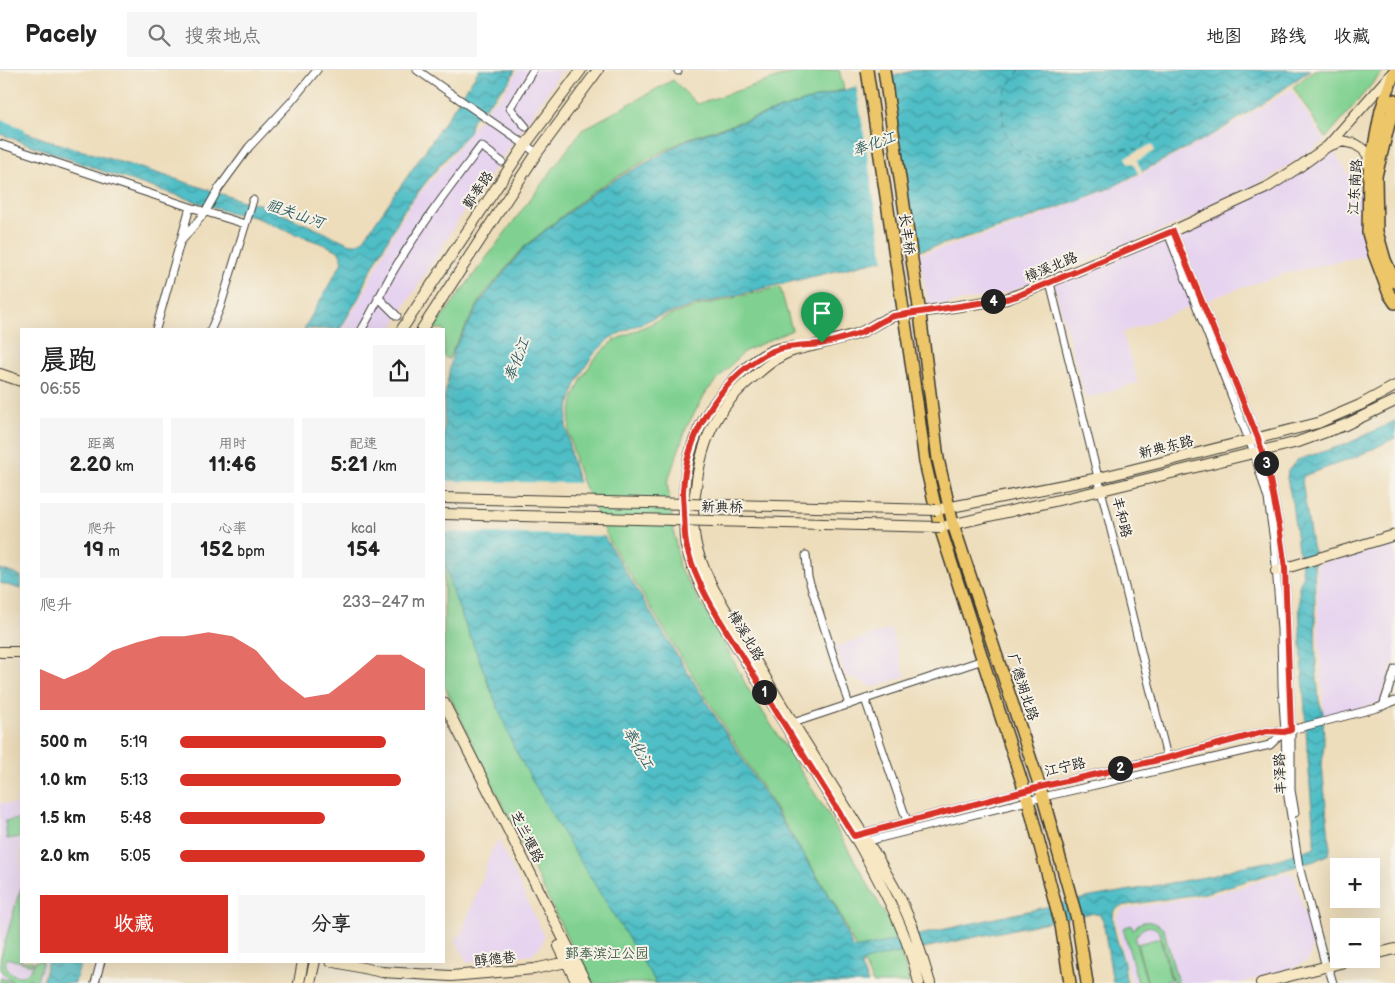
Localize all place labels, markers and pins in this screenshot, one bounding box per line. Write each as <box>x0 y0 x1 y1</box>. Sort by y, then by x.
pin: 4 <box>980 288 1006 314</box>
pin <box>801 292 843 343</box>
pin: 3 <box>1254 450 1278 476</box>
pin: 1 <box>752 680 776 704</box>
pin: 2 <box>1108 756 1132 780</box>

